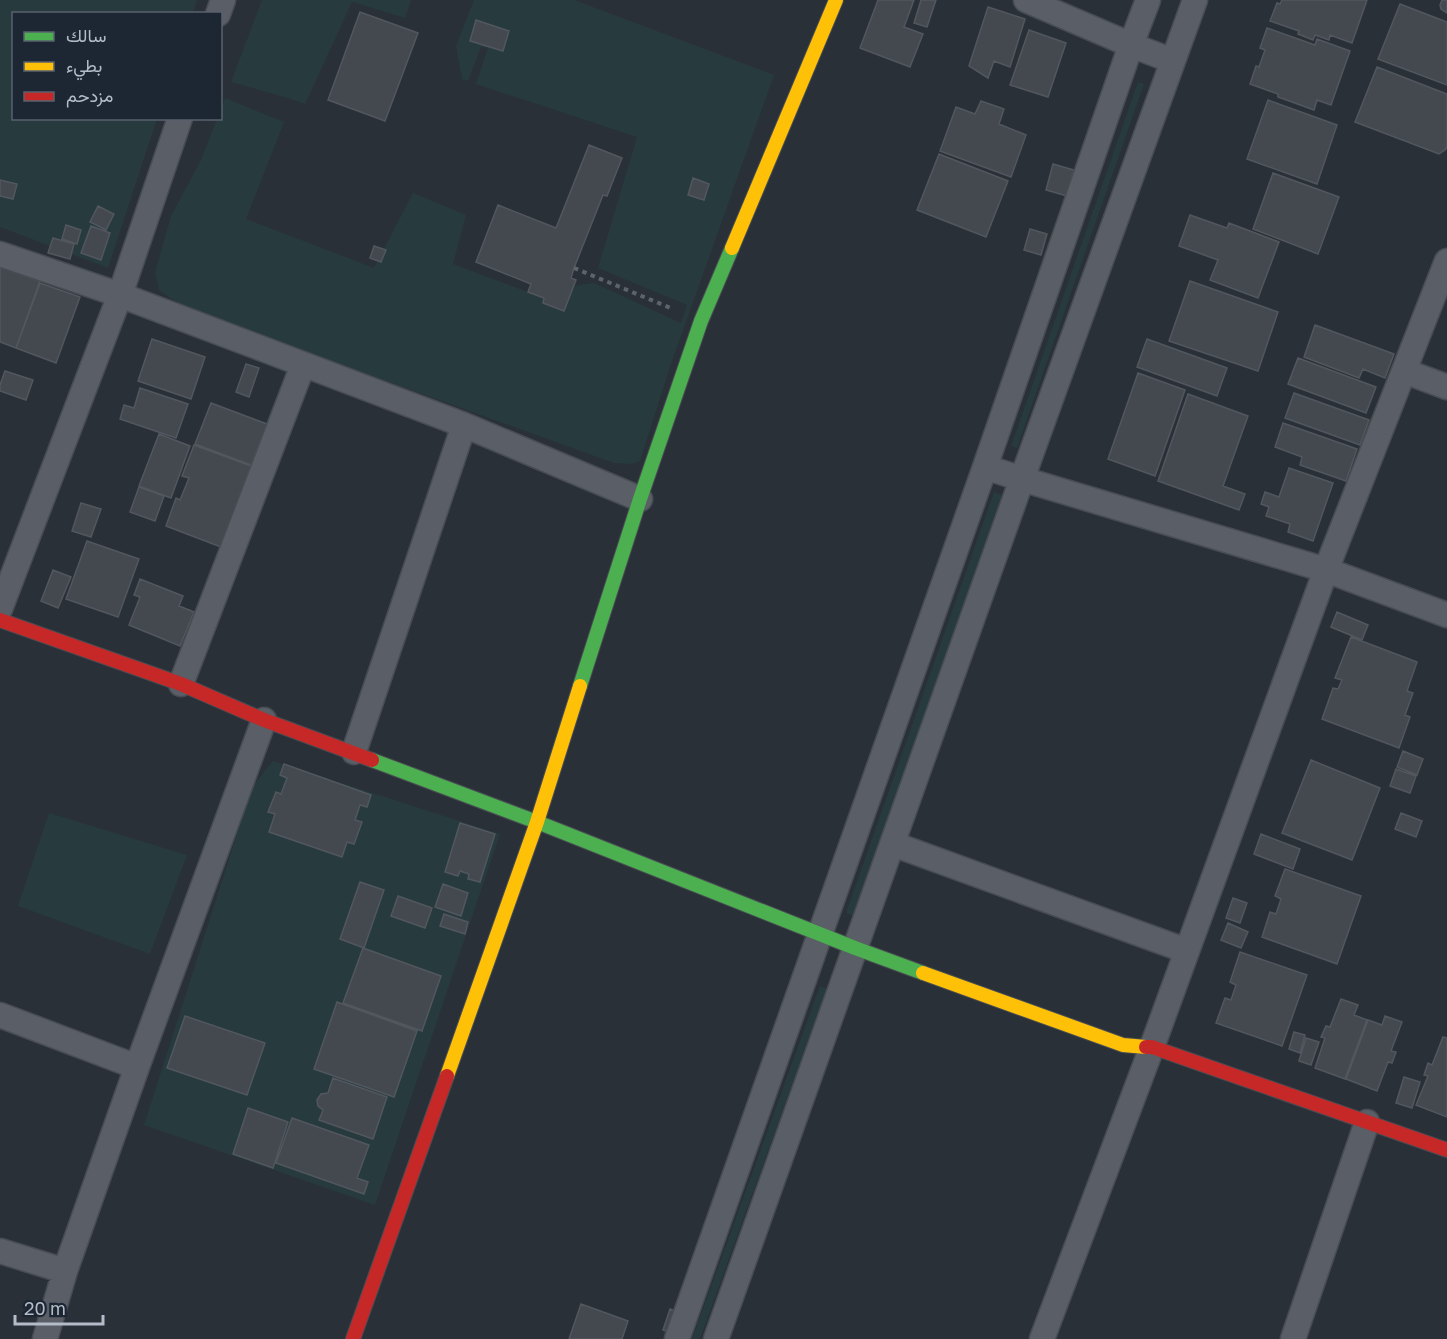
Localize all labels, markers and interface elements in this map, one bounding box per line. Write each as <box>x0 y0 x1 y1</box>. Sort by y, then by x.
legend <box>12 12 222 120</box>
text: سالك <box>66 24 106 46</box>
text: بطيء <box>66 54 102 81</box>
text: مزدحم <box>66 84 113 108</box>
scale bar <box>15 1288 104 1326</box>
text: 20 m <box>24 1297 66 1319</box>

